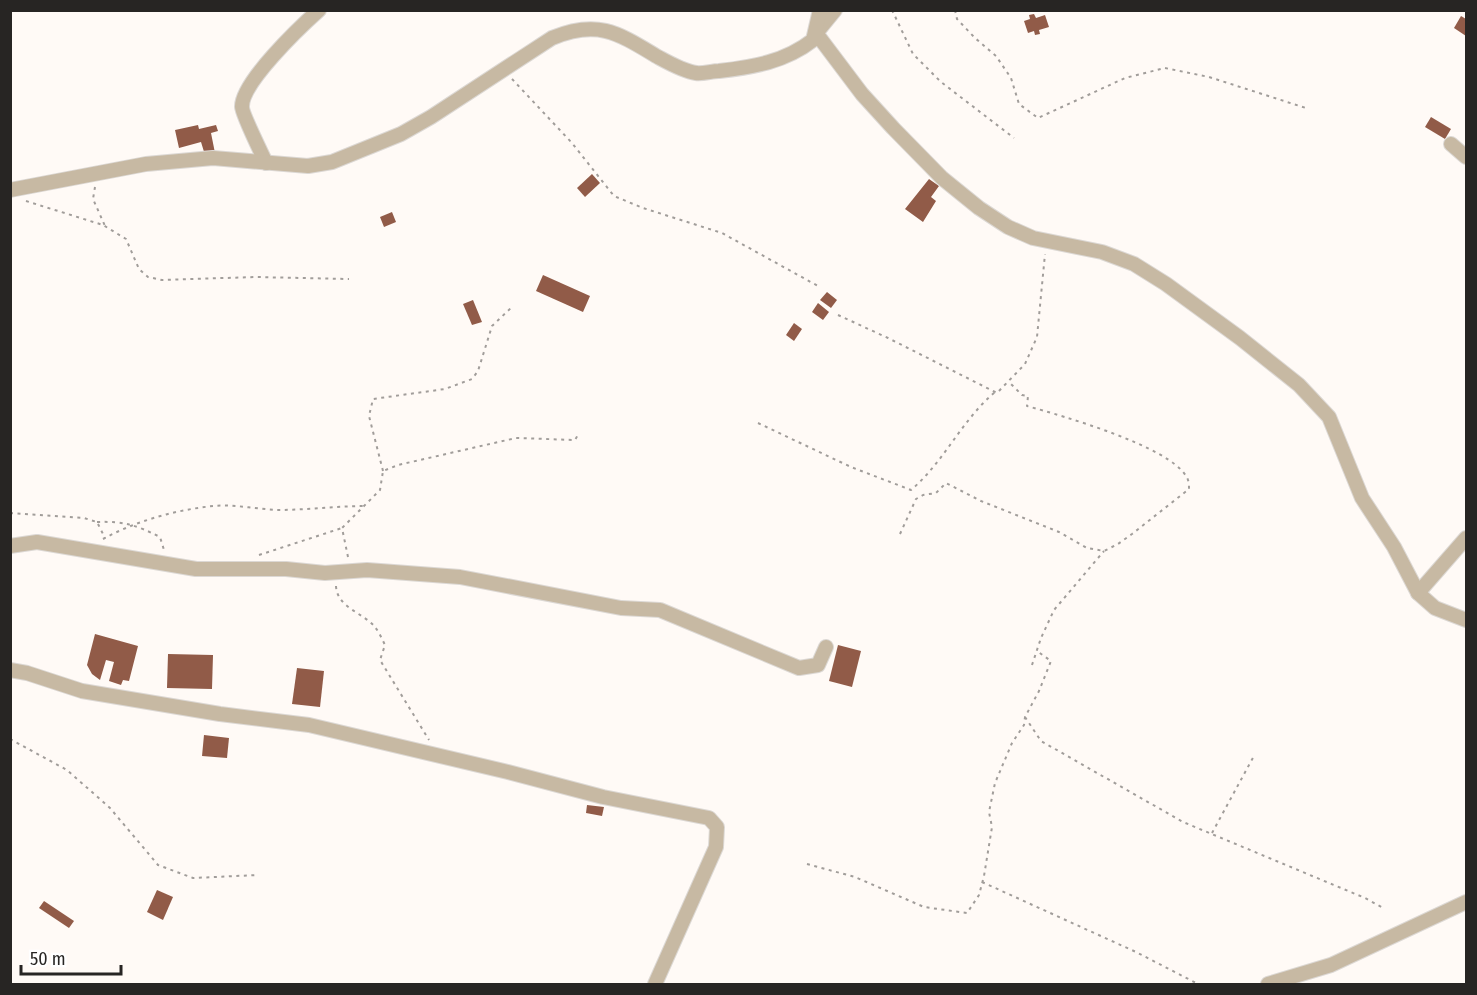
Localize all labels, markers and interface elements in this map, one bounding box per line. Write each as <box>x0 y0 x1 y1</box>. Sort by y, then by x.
scale bar <box>21 938 122 976</box>
text: 50 m <box>30 948 66 970</box>

